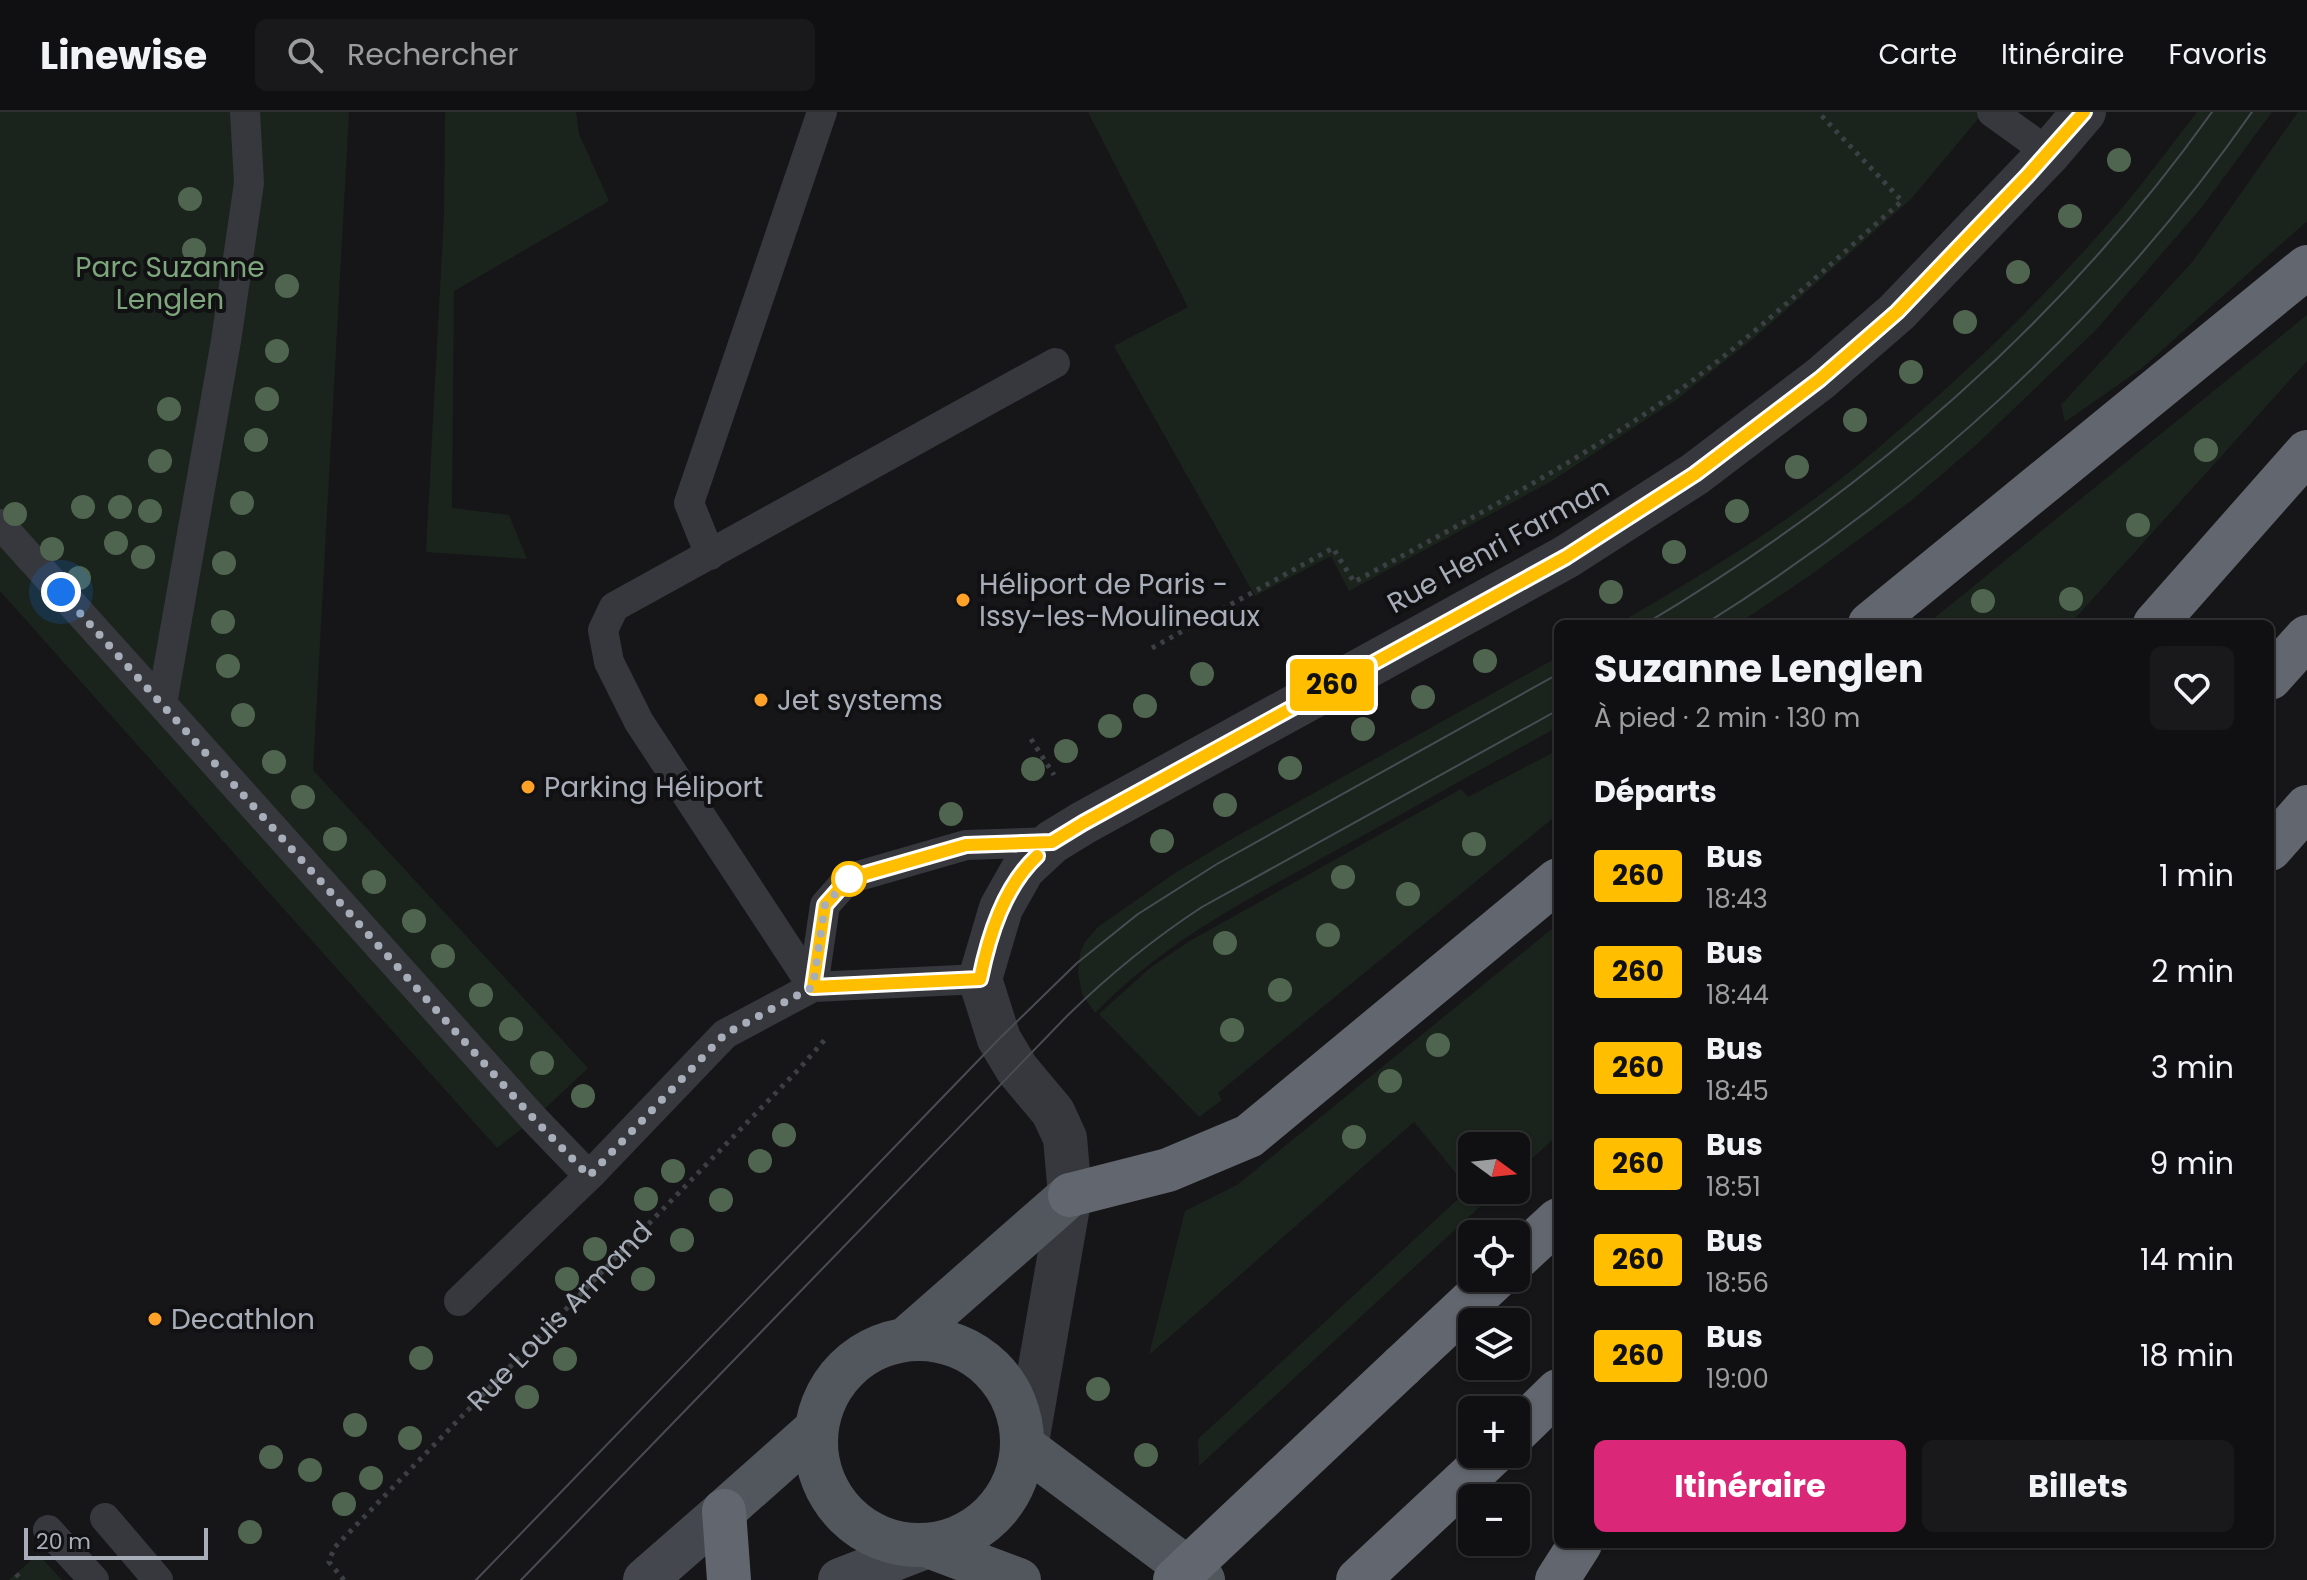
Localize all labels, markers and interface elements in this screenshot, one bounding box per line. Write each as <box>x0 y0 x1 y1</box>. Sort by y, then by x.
search box <box>255 19 815 91</box>
text: Linewise <box>40 29 207 82</box>
icon: search <box>283 33 327 77</box>
text: Rechercher <box>347 33 518 76</box>
text: Carte <box>1879 35 1957 74</box>
text: Itinéraire <box>2001 35 2124 74</box>
text: Favoris <box>2168 35 2267 74</box>
park label: Parc Suzanne Lenglen <box>75 248 265 319</box>
street label: Rue Henri Farman <box>1380 468 1616 623</box>
place label: Héliport de Paris - Issy-les-Moulineaux <box>979 565 1260 636</box>
your location <box>41 572 81 612</box>
marker: Héliport de Paris - Issy-les-Moulineaux <box>954 591 972 609</box>
text: Suzanne Lenglen <box>1594 642 1924 695</box>
button: heart <box>2150 646 2234 730</box>
line badge: 260 <box>1286 659 1378 711</box>
text: 260 <box>1306 665 1358 704</box>
place label: Jet systems <box>777 681 943 720</box>
marker: Jet systems <box>752 691 770 709</box>
text: À pied · 2 min · 130 m <box>1594 700 1860 736</box>
place label: Parking Héliport <box>544 768 763 807</box>
text: Départs <box>1594 770 1717 813</box>
marker: Parking Héliport <box>519 778 537 796</box>
text: Bus <box>1706 835 1763 878</box>
text: 1 min <box>2159 854 2234 897</box>
text: 260 <box>1612 856 1664 895</box>
unlabelled marker <box>832 862 866 896</box>
text: 18:43 <box>1706 881 1768 917</box>
text: Bus <box>1706 931 1763 974</box>
text: 2 min <box>2151 950 2234 993</box>
text: 260 <box>1612 952 1664 991</box>
text: 18:44 <box>1706 977 1769 1013</box>
text: Bus <box>1706 1027 1763 1070</box>
text: 3 min <box>2151 1046 2234 1089</box>
text: 260 <box>1612 1048 1664 1087</box>
text: 18:45 <box>1706 1073 1769 1109</box>
text: Bus <box>1706 1123 1763 1166</box>
north arrow <box>1458 1132 1530 1204</box>
map controls <box>1458 1132 1530 1556</box>
text: 9 min <box>2150 1142 2234 1185</box>
text: 260 <box>1612 1144 1664 1183</box>
text: 18:51 <box>1706 1169 1761 1205</box>
street label: Rue Louis Armand <box>459 1213 661 1420</box>
text: Bus <box>1706 1219 1763 1262</box>
button: locate <box>1458 1220 1530 1292</box>
text: 14 min <box>2140 1238 2234 1281</box>
text: 260 <box>1612 1240 1664 1279</box>
text: 18:56 <box>1706 1265 1769 1301</box>
place label: Decathlon <box>171 1300 315 1339</box>
button: layers <box>1458 1308 1530 1380</box>
marker: Decathlon <box>146 1310 164 1328</box>
text: Bus <box>1706 1315 1763 1358</box>
text: 18 min <box>2140 1334 2234 1377</box>
text: 260 <box>1612 1336 1664 1375</box>
text: 19:00 <box>1706 1361 1769 1397</box>
button: + <box>1458 1396 1530 1468</box>
button: Itinéraire <box>1594 1440 1906 1532</box>
button: Billets <box>1922 1440 2234 1532</box>
button: − <box>1458 1484 1530 1556</box>
scale bar <box>24 1524 208 1560</box>
text: 20 m <box>36 1526 91 1557</box>

